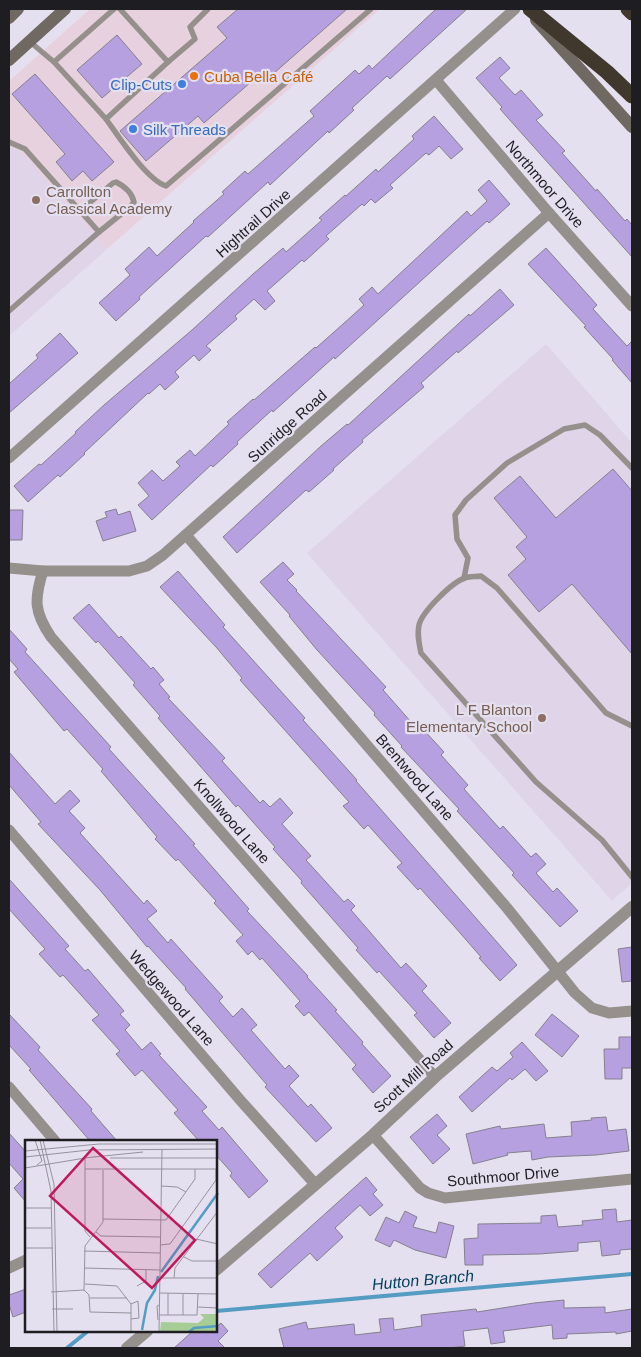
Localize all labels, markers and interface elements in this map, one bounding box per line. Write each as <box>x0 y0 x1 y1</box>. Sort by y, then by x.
place label: Cuba Bella Café <box>204 68 313 85</box>
marker: Cuba Bella Café <box>188 70 200 82</box>
place label: Clip-Cuts <box>110 76 172 93</box>
marker: Clip-Cuts <box>176 78 188 90</box>
place label: Silk Threads <box>143 121 226 138</box>
marker: Silk Threads <box>127 123 139 135</box>
street label: Northmoor Drive <box>502 137 588 231</box>
place label: Carrollton Classical Academy <box>46 183 172 217</box>
street label: Hightrail Drive <box>212 185 294 261</box>
marker: Carrollton Classical Academy <box>30 194 42 206</box>
street label: Sunridge Road <box>244 386 330 466</box>
place label: L F Blanton Elementary School <box>406 701 532 735</box>
marker: L F Blanton Elementary School <box>536 712 548 724</box>
street label: Brentwood Lane <box>373 730 457 824</box>
street label: Knollwood Lane <box>191 775 273 867</box>
street label: Wedgewood Lane <box>126 947 218 1049</box>
street label: Scott Mill Road <box>370 1036 456 1116</box>
inset map <box>25 1140 218 1332</box>
street label: Southmoor Drive <box>446 1163 560 1189</box>
water label: Hutton Branch <box>371 1267 475 1293</box>

